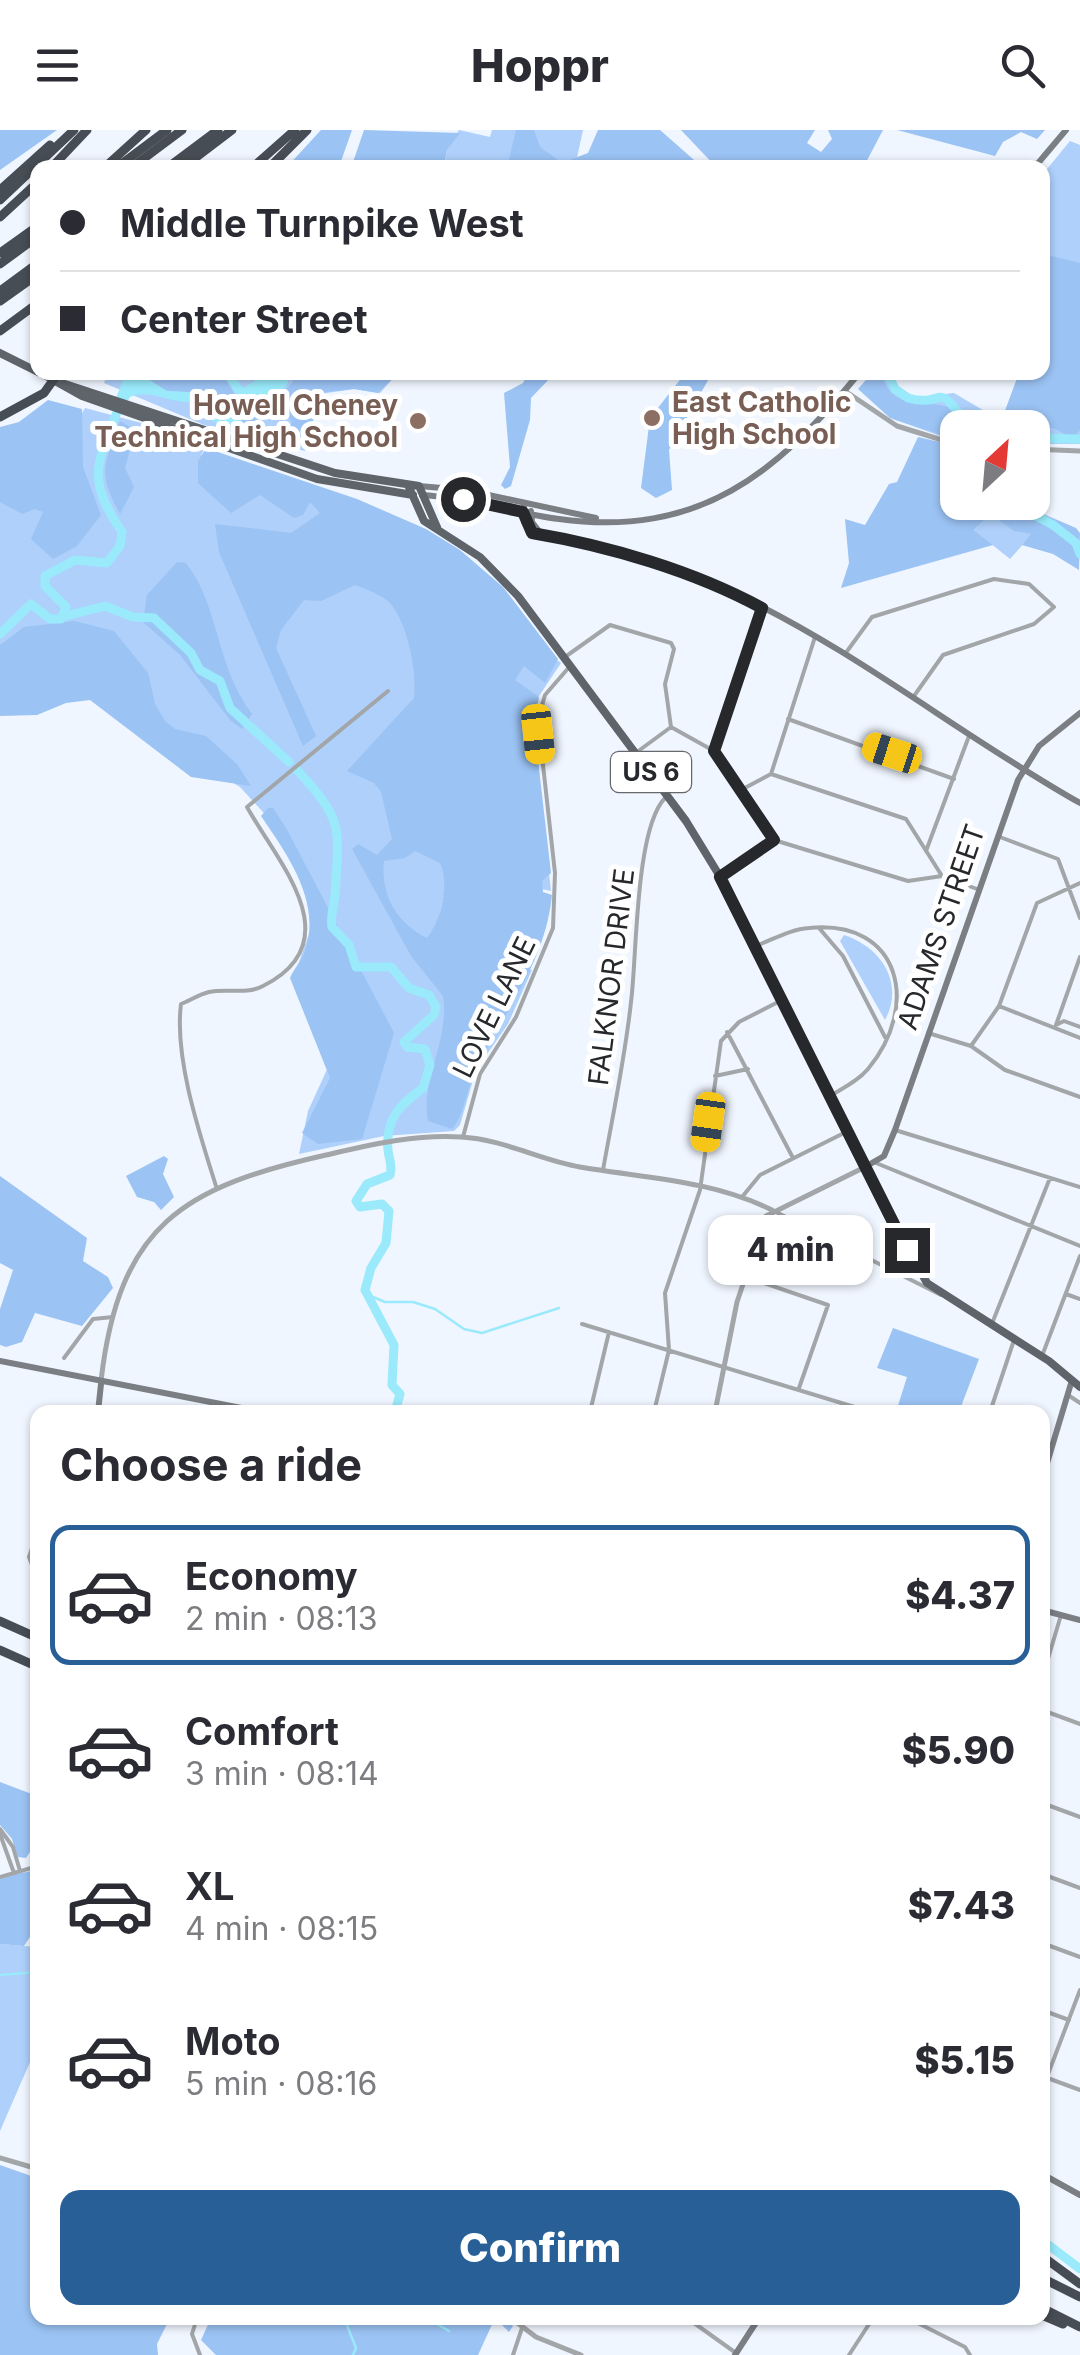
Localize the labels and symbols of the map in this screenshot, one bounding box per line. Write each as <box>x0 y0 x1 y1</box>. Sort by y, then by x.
place label: East Catholic High School <box>672 385 851 451</box>
place label: Howell Cheney Technical High School <box>94 388 398 454</box>
marker: East Catholic High School <box>641 407 663 429</box>
marker: Howell Cheney Technical High School <box>407 410 429 432</box>
north arrow <box>940 410 1050 520</box>
route start <box>441 477 486 522</box>
car <box>520 703 556 765</box>
car <box>859 729 925 777</box>
road number: US 6 <box>611 752 691 792</box>
street label: ADAMS STREET <box>890 820 992 1034</box>
street label: FALKNOR DRIVE <box>581 867 641 1087</box>
street label: LOVE LANE <box>445 931 543 1083</box>
car <box>689 1090 727 1154</box>
callout: 4 min <box>707 1215 872 1285</box>
route end <box>885 1228 930 1273</box>

